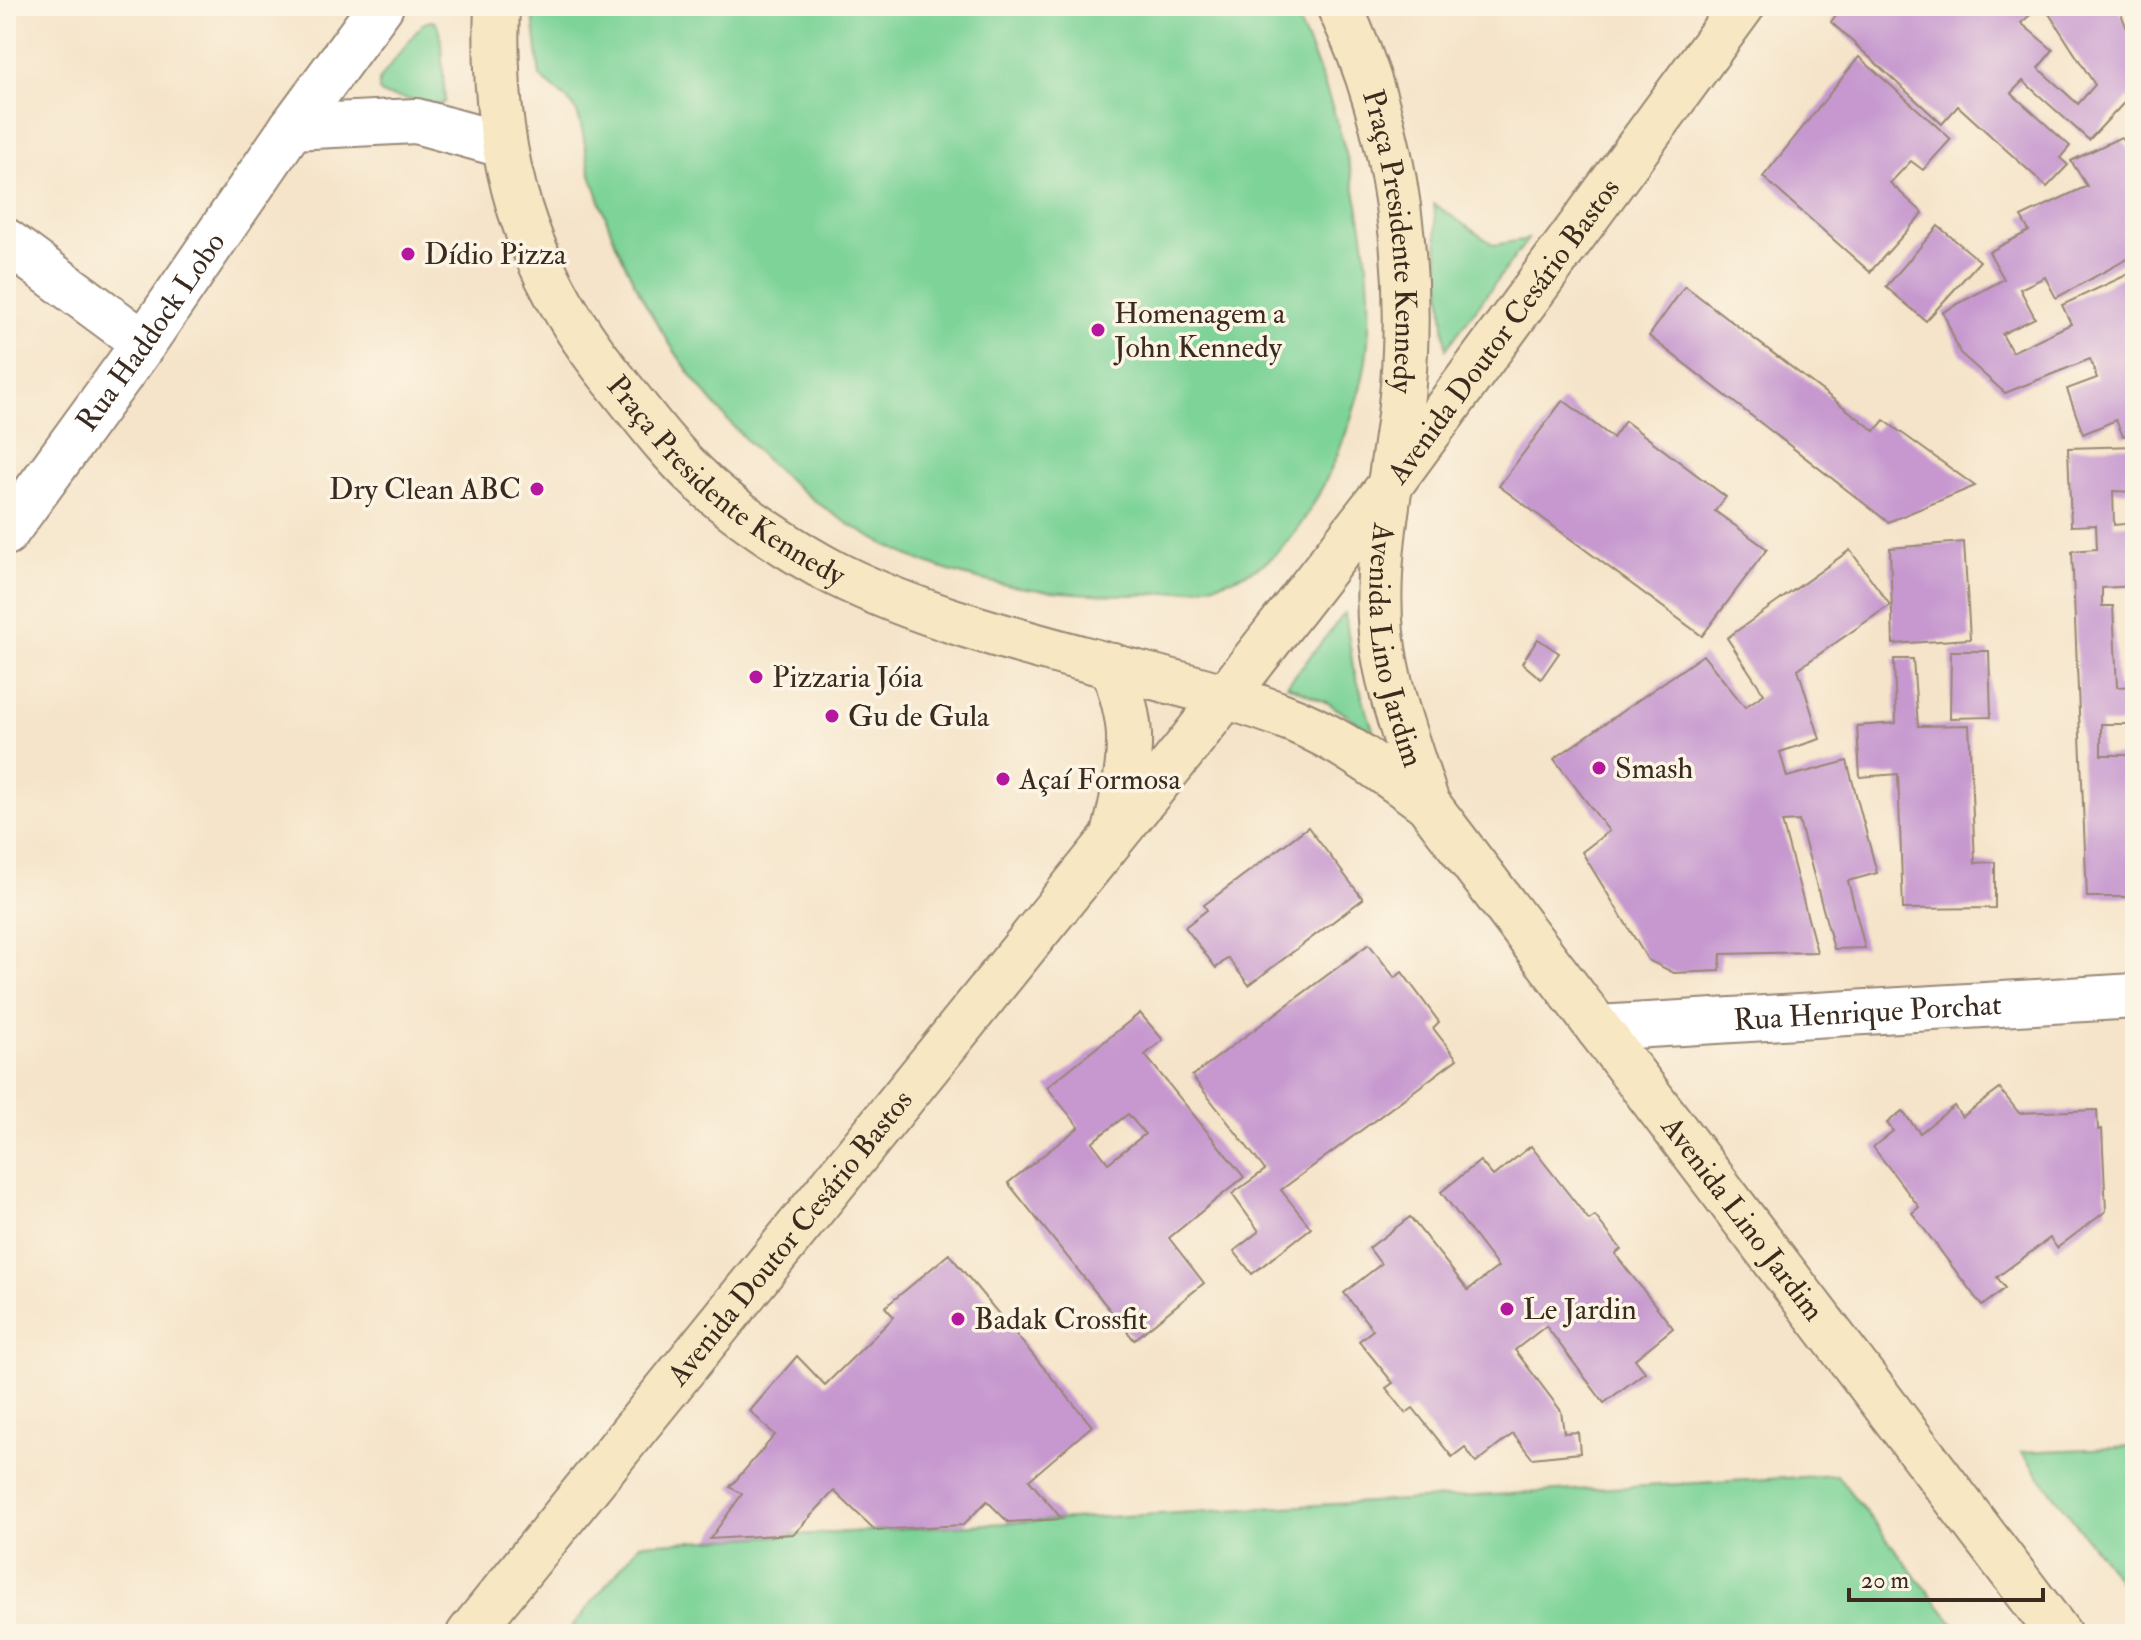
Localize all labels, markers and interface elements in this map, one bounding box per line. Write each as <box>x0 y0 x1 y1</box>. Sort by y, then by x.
street label: Praça Presidente Kennedy <box>1354 85 1424 396</box>
street label: Avenida Doutor Cesário Bastos <box>1379 171 1628 492</box>
street label: Rua Haddock Lobo <box>68 225 233 438</box>
place label: Dídio Pizza <box>424 236 567 273</box>
marker: Dídio Pizza <box>399 245 417 263</box>
place label: Homenagem a John Kennedy <box>1113 295 1286 366</box>
marker: Homenagem a John Kennedy <box>1089 321 1107 339</box>
street label: Praça Presidente Kennedy <box>599 368 852 595</box>
place label: Dry Clean ABC <box>329 471 521 508</box>
marker: Dry Clean ABC <box>528 480 546 498</box>
street label: Avenida Lino Jardim <box>1360 520 1432 772</box>
place label: Pizzaria Jóia <box>772 659 923 696</box>
marker: Pizzaria Jóia <box>747 668 765 686</box>
place label: Gu de Gula <box>848 698 990 735</box>
marker: Gu de Gula <box>823 707 841 725</box>
place label: Smash <box>1615 750 1693 787</box>
marker: Smash <box>1590 759 1608 777</box>
place label: Açaí Formosa <box>1018 761 1181 798</box>
marker: Açaí Formosa <box>994 770 1012 788</box>
street label: Rua Henrique Porchat <box>1732 986 2003 1039</box>
street label: Avenida Doutor Cesário Bastos <box>659 1082 921 1394</box>
street label: Avenida Lino Jardim <box>1652 1108 1832 1328</box>
place label: Le Jardin <box>1523 1291 1637 1328</box>
marker: Le Jardin <box>1498 1300 1516 1318</box>
place label: Badak Crossfit <box>974 1301 1148 1338</box>
marker: Badak Crossfit <box>949 1310 967 1328</box>
scale bar <box>1849 1552 2043 1602</box>
text: 20 m <box>1861 1565 1910 1596</box>

